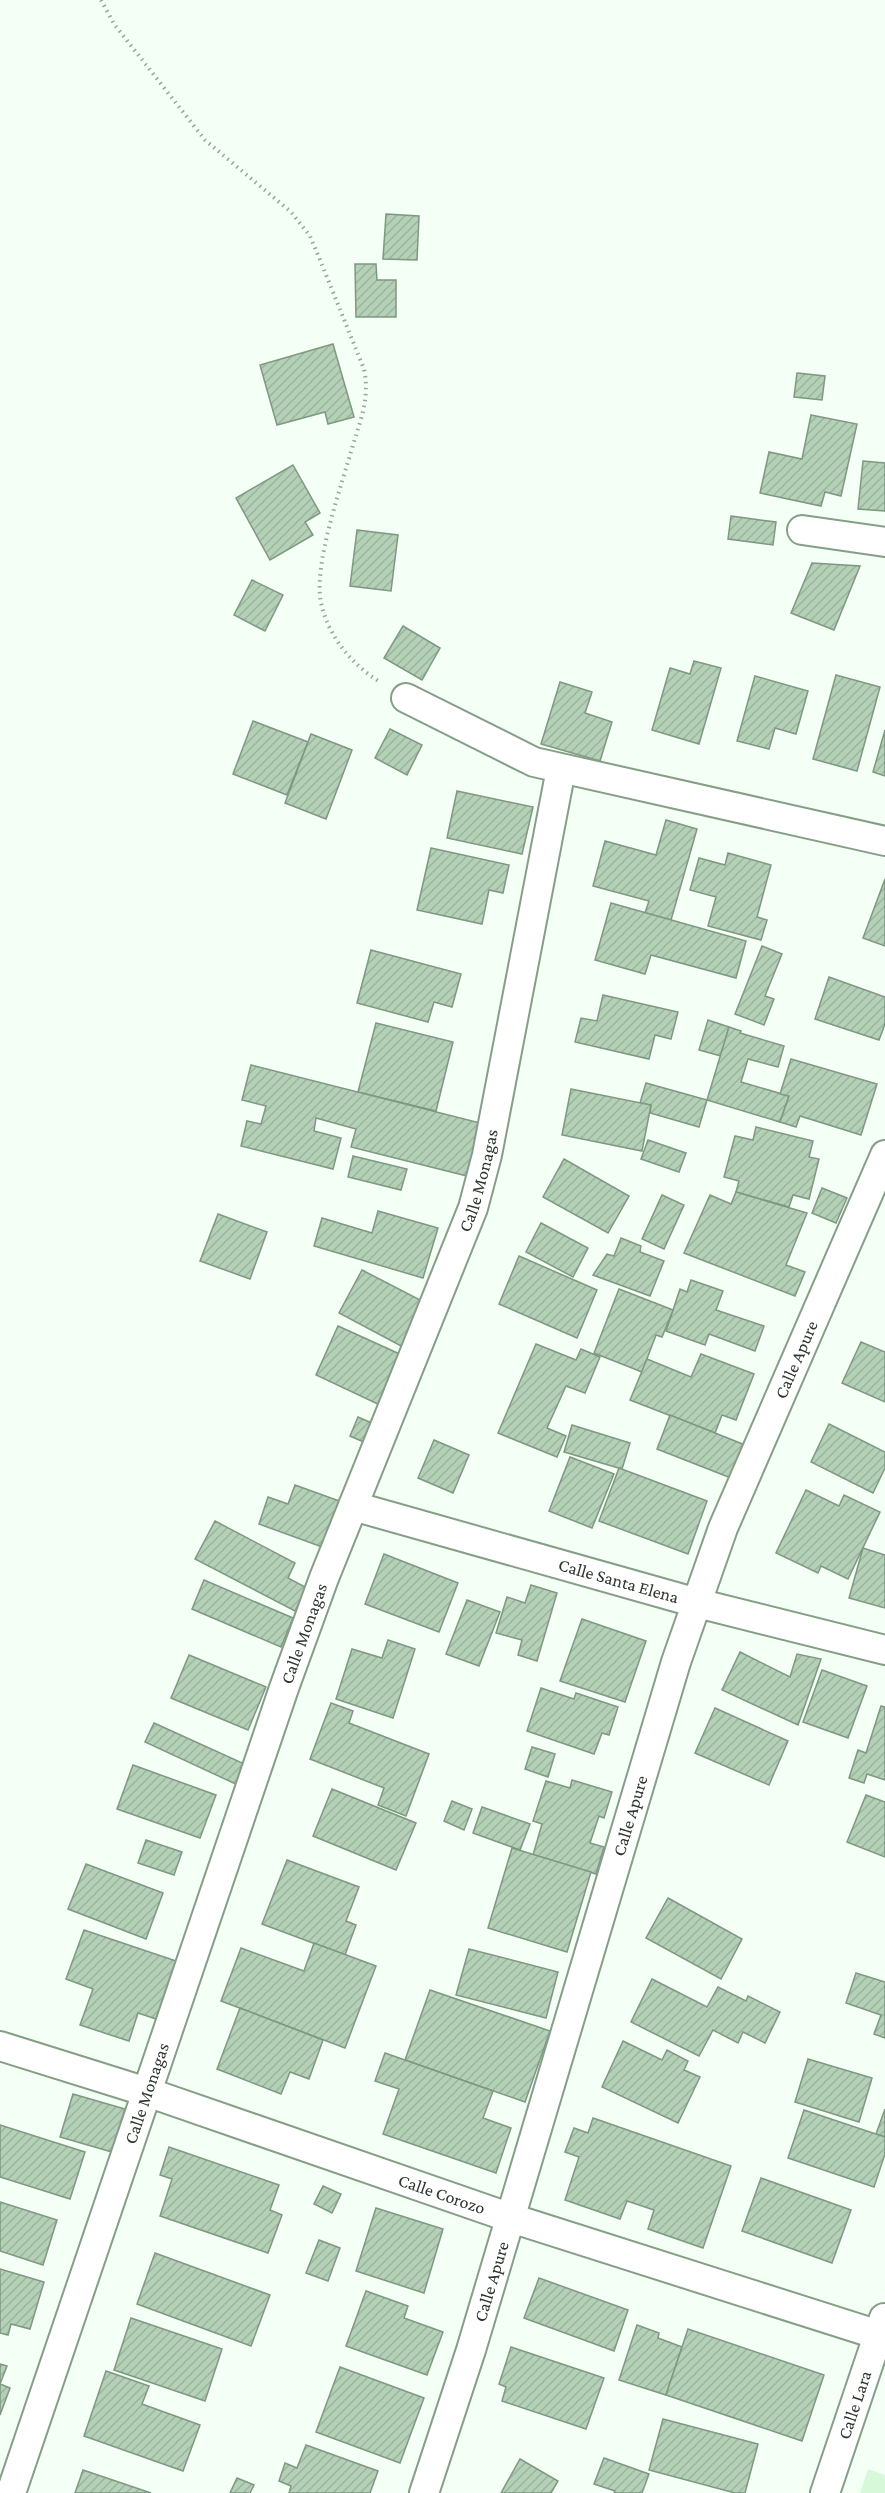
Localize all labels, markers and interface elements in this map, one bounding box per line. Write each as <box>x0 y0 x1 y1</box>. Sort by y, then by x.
street label: Calle Monagas <box>454 1128 502 1235</box>
street label: Calle Apure <box>770 1318 822 1402</box>
street label: Calle Santa Elena <box>556 1554 681 1607</box>
street label: Calle Monagas <box>276 1580 331 1687</box>
street label: Calle Apure <box>609 1773 652 1858</box>
street label: Calle Monagas <box>120 2040 173 2147</box>
street label: Calle Corozo <box>396 2170 488 2218</box>
street label: Calle Apure <box>470 2239 513 2324</box>
street label: Calle Lara <box>834 2368 876 2442</box>

